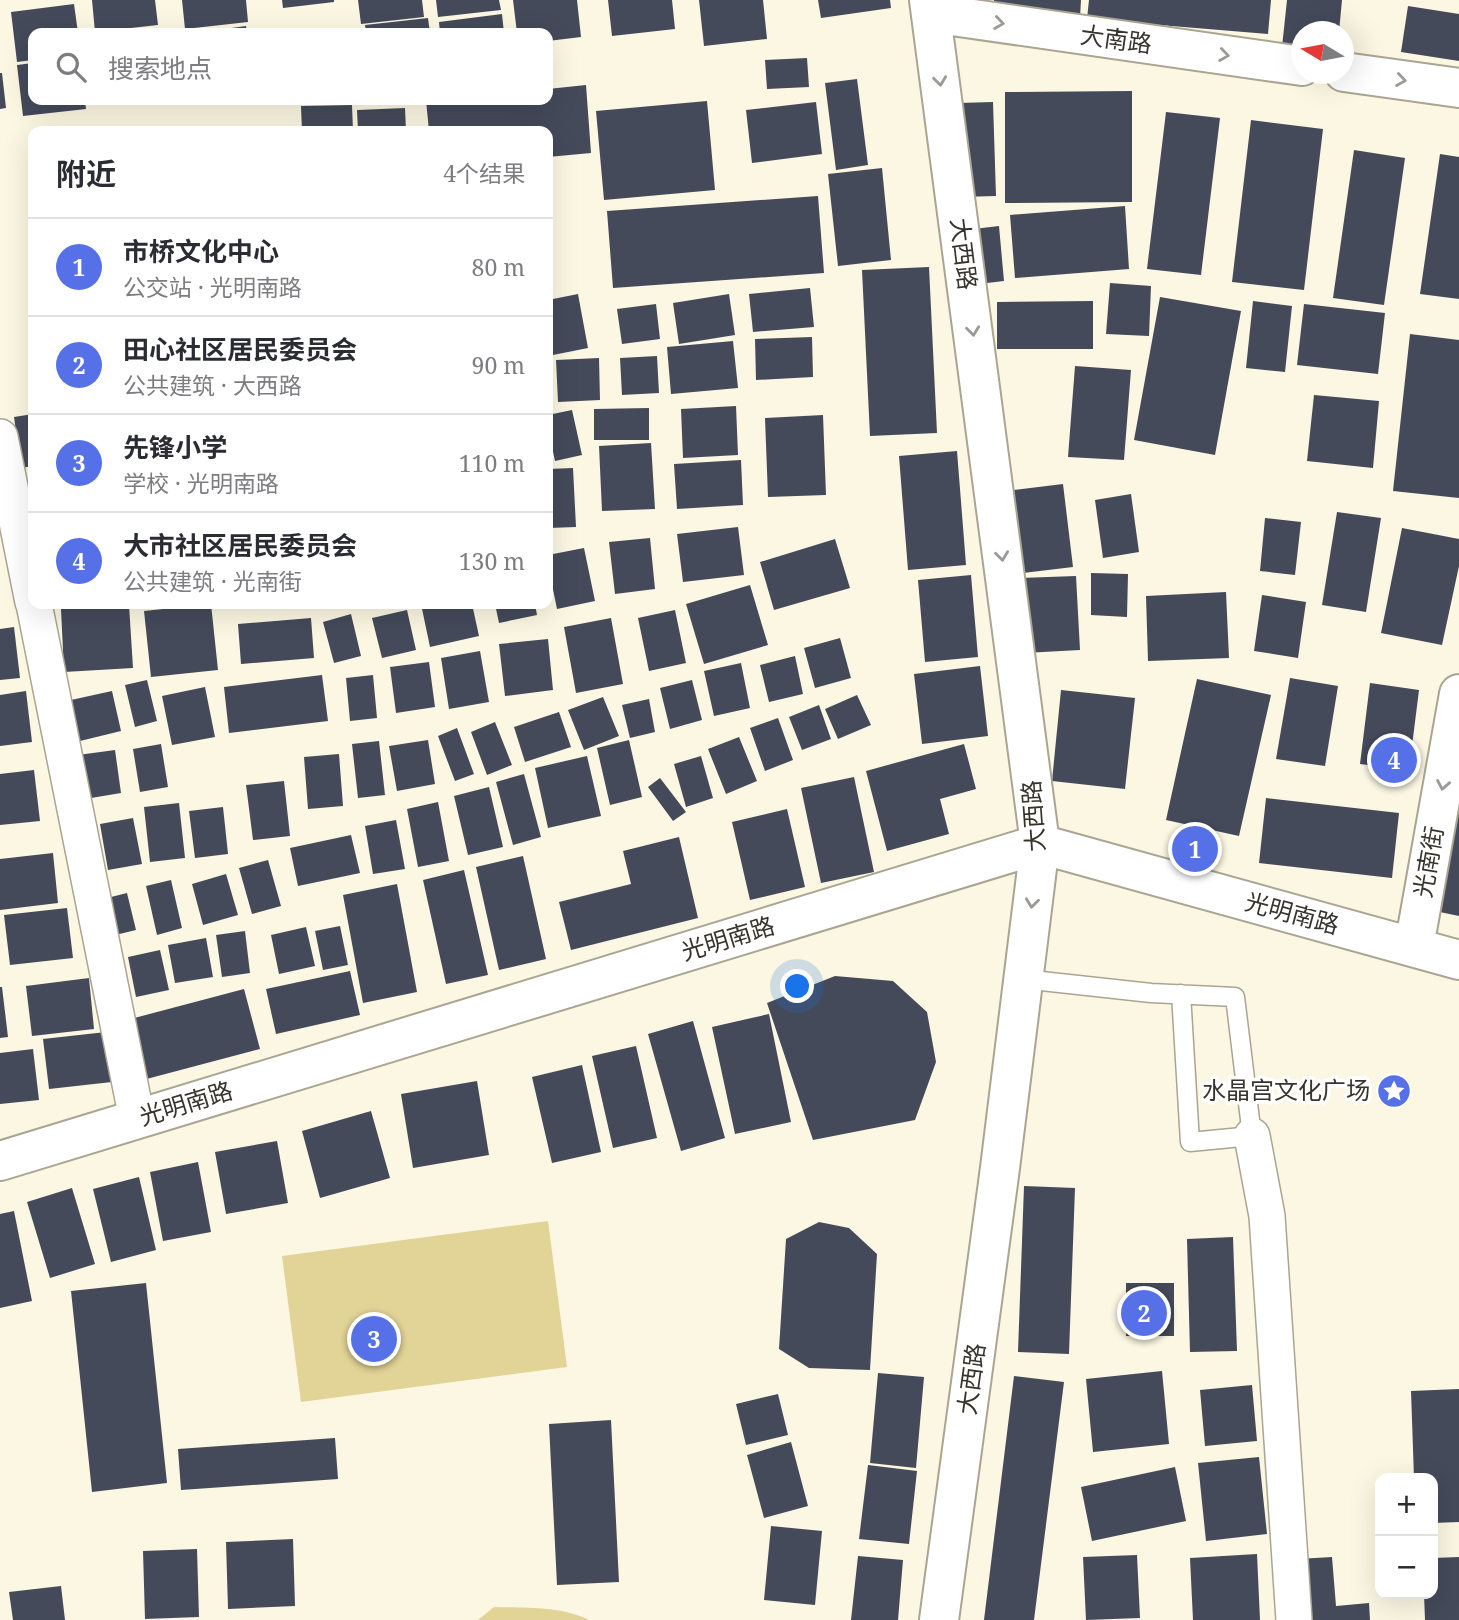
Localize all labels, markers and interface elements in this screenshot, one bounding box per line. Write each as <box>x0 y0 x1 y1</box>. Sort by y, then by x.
one-way arrow <box>993 15 1005 30</box>
street label: 大南路 <box>1078 17 1154 60</box>
north arrow <box>1291 21 1354 84</box>
search box <box>28 28 553 105</box>
one-way arrow <box>1218 47 1230 62</box>
icon: search <box>52 48 90 86</box>
text: 搜索地点 <box>108 50 212 86</box>
one-way arrow <box>1395 72 1407 87</box>
one-way arrow <box>932 75 947 87</box>
text: 附近 <box>56 153 116 194</box>
text: 4个结果 <box>443 157 525 189</box>
street label: 大西路 <box>944 216 985 292</box>
text: 市桥文化中心 <box>123 233 279 269</box>
text: 1 <box>73 251 86 283</box>
text: 80 m <box>472 251 525 283</box>
text: 公交站 · 光明南路 <box>123 271 302 303</box>
one-way arrow <box>965 325 980 336</box>
text: 田心社区居民委员会 <box>123 331 357 367</box>
text: 2 <box>73 349 86 381</box>
text: 90 m <box>472 349 525 381</box>
text: 公共建筑 · 大西路 <box>123 369 302 401</box>
text: 先锋小学 <box>123 429 227 465</box>
text: 3 <box>73 447 86 479</box>
text: 110 m <box>459 447 525 479</box>
text: 学校 · 光明南路 <box>123 467 279 499</box>
text: 大市社区居民委员会 <box>123 527 357 563</box>
text: 4 <box>73 545 86 577</box>
text: 130 m <box>459 545 525 577</box>
one-way arrow <box>995 550 1010 562</box>
text: 公共建筑 · 光南街 <box>123 565 302 597</box>
pin: 4 <box>1371 734 1417 786</box>
street label: 大西路 <box>1014 779 1051 853</box>
one-way arrow <box>1436 779 1451 791</box>
pin: 1 <box>1172 823 1218 875</box>
street label: 光南街 <box>1405 823 1450 900</box>
street label: 光明南路 <box>1242 884 1343 941</box>
one-way arrow <box>1025 897 1040 909</box>
street label: 光明南路 <box>677 908 778 967</box>
your location <box>780 969 814 1003</box>
place icon: 水晶宫文化广场 <box>1375 1072 1413 1110</box>
street label: 光明南路 <box>135 1073 236 1132</box>
place label: 水晶宫文化广场 <box>1202 1073 1370 1106</box>
pin: 2 <box>1121 1287 1167 1339</box>
pin: 3 <box>351 1313 397 1365</box>
street label: 大西路 <box>949 1341 992 1417</box>
map controls <box>1375 1473 1438 1599</box>
button: + <box>1375 1473 1438 1536</box>
button: − <box>1375 1536 1438 1599</box>

